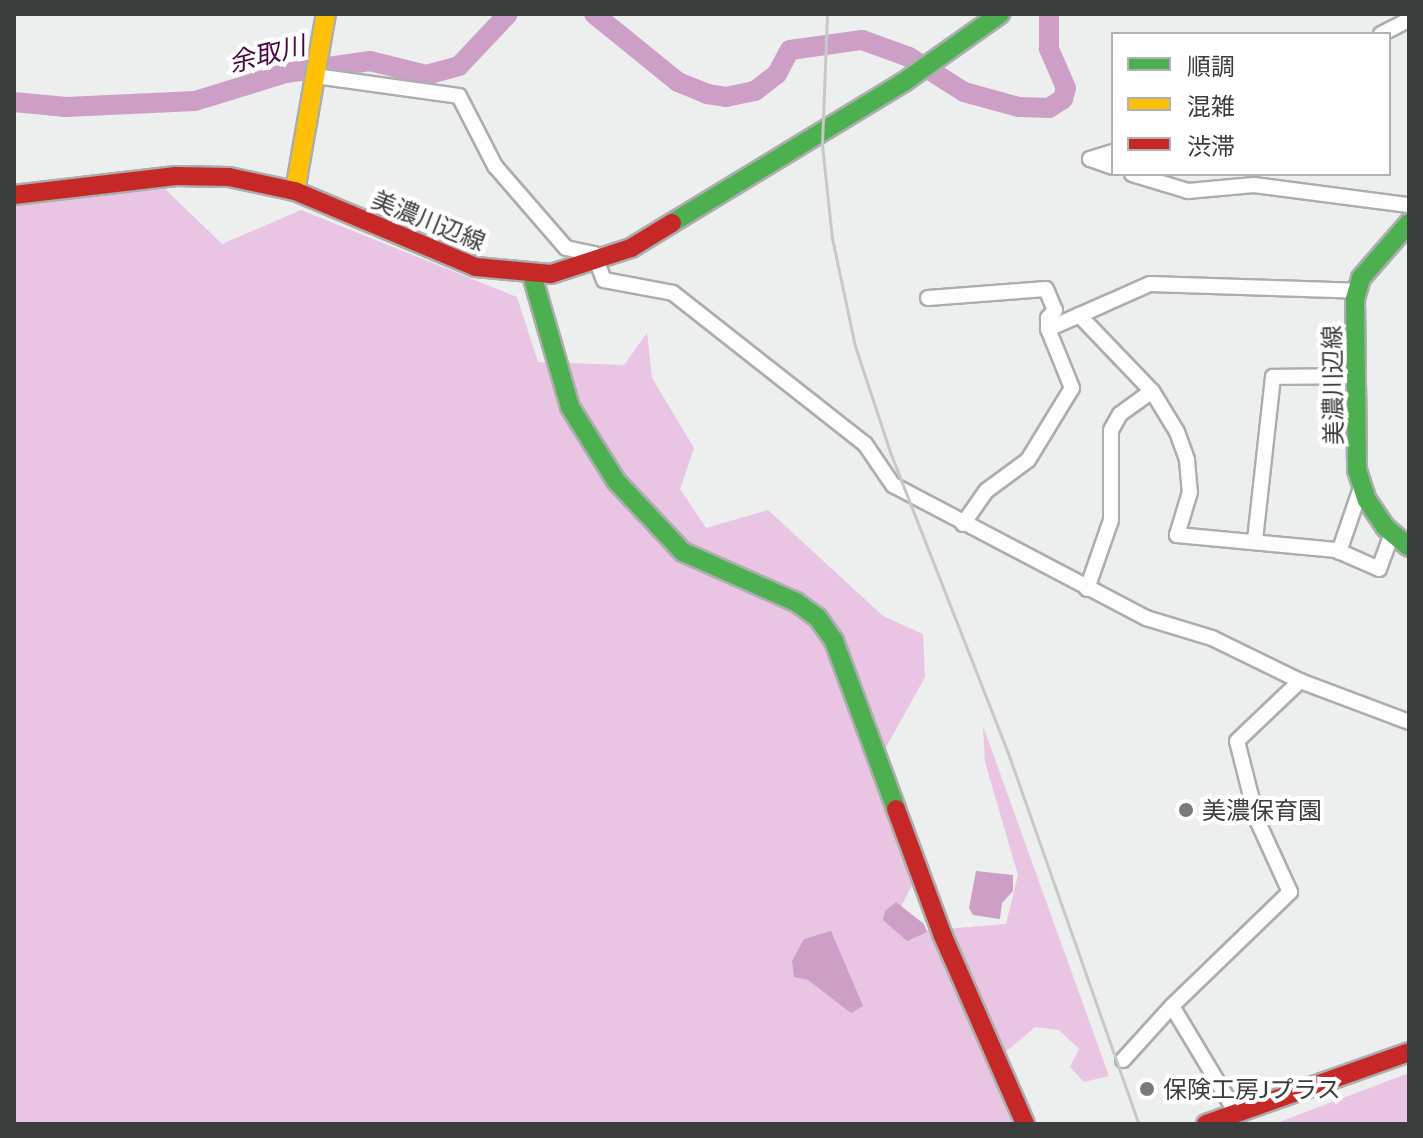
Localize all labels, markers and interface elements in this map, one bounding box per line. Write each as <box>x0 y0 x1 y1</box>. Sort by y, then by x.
water label: 余取川 <box>225 29 309 79</box>
legend <box>1111 32 1391 176</box>
text: 順調 <box>1187 51 1235 80</box>
text: 混雑 <box>1187 91 1235 120</box>
text: 渋滞 <box>1187 131 1235 160</box>
street label: 美濃川辺線 <box>368 184 490 256</box>
street label: 美濃川辺線 <box>1317 325 1347 445</box>
place label: 美濃保育園 <box>1202 796 1322 824</box>
marker: 美濃保育園 <box>1177 801 1195 819</box>
place label: 保険工房Jプラス <box>1163 1075 1341 1103</box>
marker: 保険工房Jプラス <box>1138 1080 1156 1098</box>

